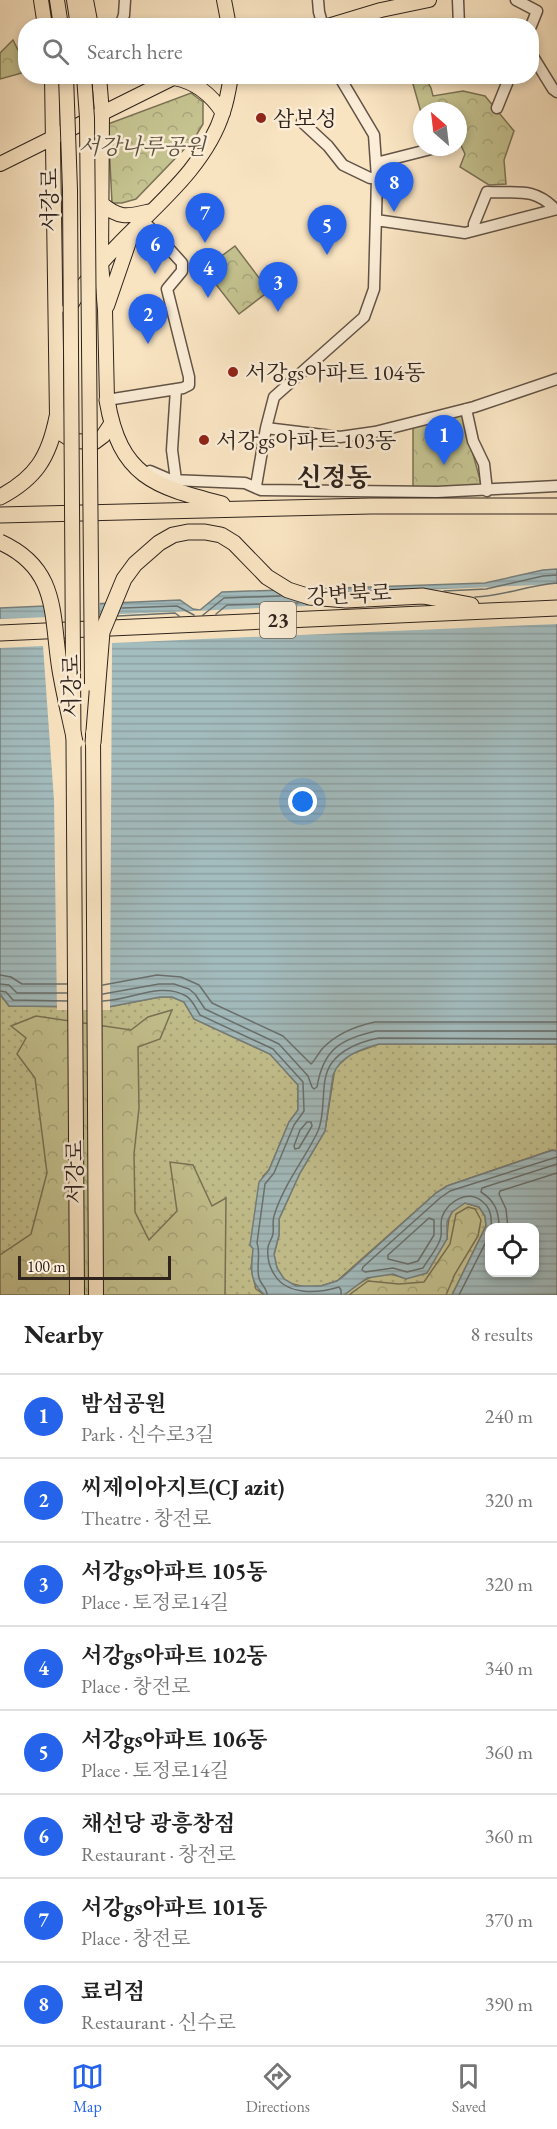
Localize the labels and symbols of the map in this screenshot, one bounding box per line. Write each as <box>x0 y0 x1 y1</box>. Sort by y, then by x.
north arrow <box>413 102 467 156</box>
place label: 삼보성 <box>273 104 337 133</box>
marker: 삼보성 <box>254 111 268 125</box>
park label: 서강나루공원 <box>78 132 208 161</box>
pin: 8 <box>374 162 414 212</box>
street label: 서강로 <box>35 168 64 232</box>
pin: 7 <box>186 194 224 243</box>
pin: 5 <box>308 206 346 255</box>
pin: 6 <box>136 224 174 274</box>
pin: 4 <box>188 248 228 298</box>
pin: 3 <box>258 262 298 312</box>
pin: 2 <box>128 294 168 344</box>
place label: 서강gs아파트 104동 <box>245 358 425 387</box>
marker: 서강gs아파트 104동 <box>226 365 240 379</box>
pin: 1 <box>424 416 464 465</box>
place label: 서강gs아파트 103동 <box>216 426 396 455</box>
marker: 서강gs아파트 103동 <box>197 433 211 447</box>
district label: 신정동 <box>296 460 372 494</box>
street label: 강변북로 <box>306 578 392 611</box>
road number: 23 <box>260 602 296 638</box>
street label: 서강로 <box>56 654 87 718</box>
your location <box>288 787 317 816</box>
street label: 서강로 <box>60 1140 89 1204</box>
scale bar <box>18 1253 171 1280</box>

